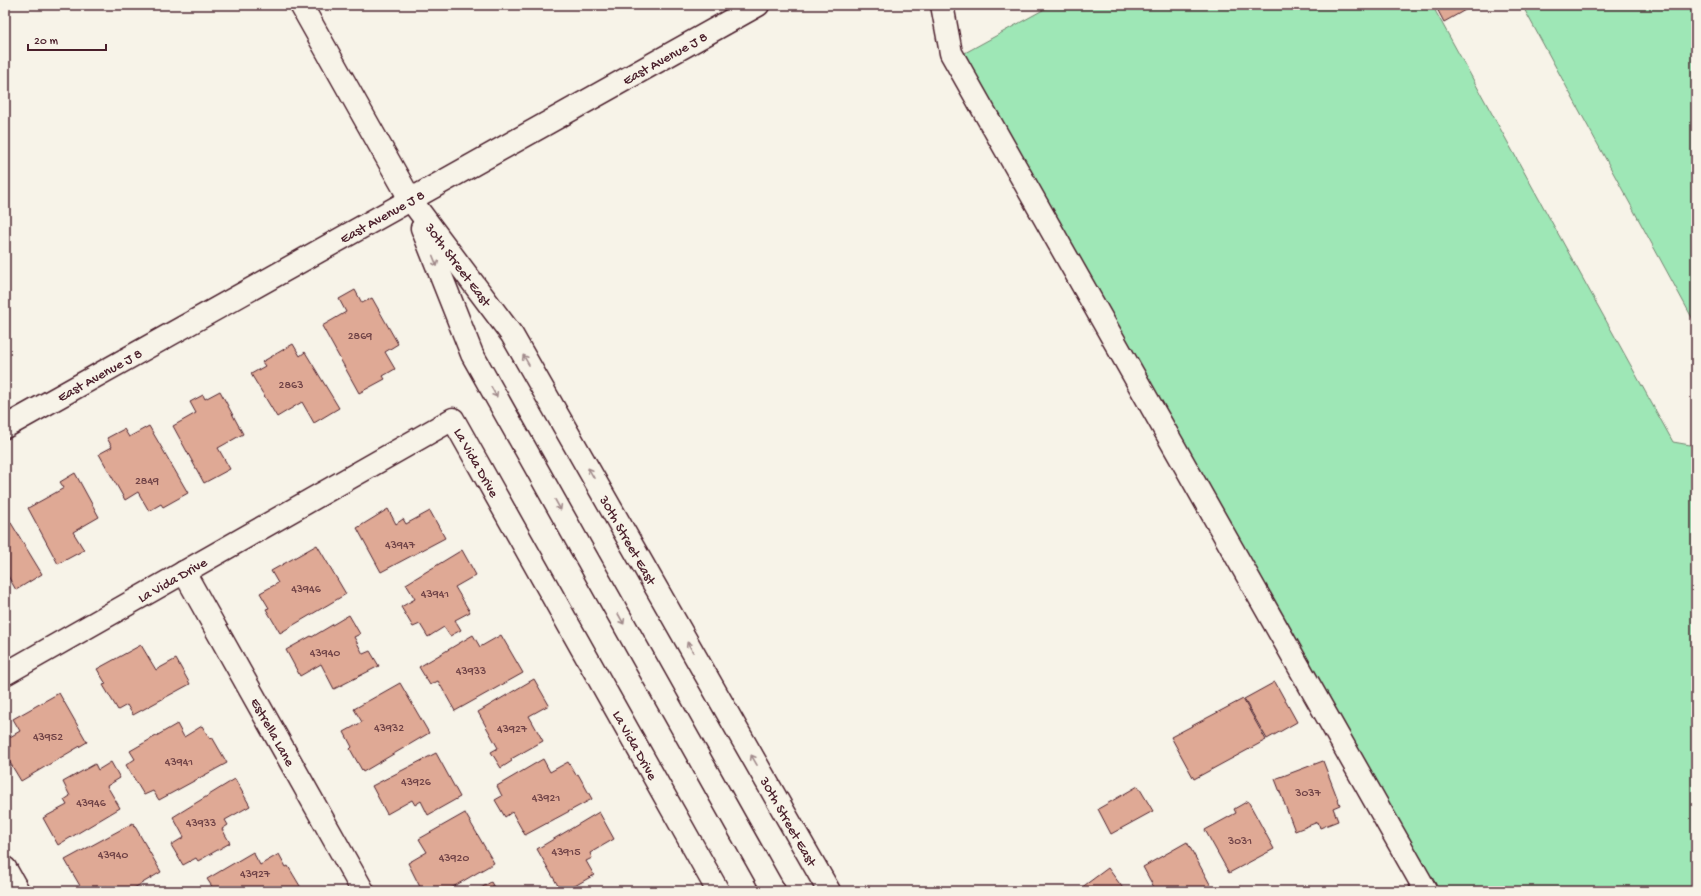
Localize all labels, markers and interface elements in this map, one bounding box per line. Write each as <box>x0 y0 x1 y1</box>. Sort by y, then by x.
scale bar <box>28 26 106 52</box>
street label: East Avenue J 8 <box>620 29 711 90</box>
text: 20 m <box>34 35 59 49</box>
street label: East Avenue J 8 <box>338 187 429 249</box>
street label: 30th Street East <box>420 220 494 312</box>
one-way arrow <box>432 254 439 266</box>
house number: 2869 <box>348 330 372 344</box>
street label: East Avenue J 8 <box>55 346 146 407</box>
one-way arrow <box>522 355 530 367</box>
house number: 2863 <box>279 379 303 393</box>
one-way arrow <box>490 386 498 398</box>
street label: La Vida Drive <box>449 426 502 502</box>
one-way arrow <box>586 467 594 479</box>
house number: 2849 <box>135 475 159 489</box>
street label: 30th Street East <box>594 492 659 590</box>
one-way arrow <box>554 499 562 511</box>
house number: 43947 <box>385 539 416 553</box>
street label: La Vida Drive <box>135 554 211 608</box>
house number: 43946 <box>291 583 322 597</box>
house number: 43941 <box>421 588 449 602</box>
one-way arrow <box>618 613 626 625</box>
one-way arrow <box>685 641 693 653</box>
house number: 43940 <box>310 647 340 661</box>
house number: 43933 <box>456 665 486 679</box>
street label: Estrella Lane <box>245 696 298 771</box>
street label: La Vida Drive <box>607 708 660 784</box>
house number: 43932 <box>374 722 404 736</box>
house number: 43927 <box>497 723 528 737</box>
house number: 43952 <box>33 731 63 745</box>
one-way arrow <box>750 754 758 766</box>
house number: 43941 <box>165 756 193 770</box>
street label: 30th Street East <box>754 774 820 871</box>
house number: 43926 <box>401 776 432 790</box>
house number: 3037 <box>1294 787 1322 801</box>
house number: 43921 <box>532 792 560 806</box>
house number: 43946 <box>76 797 107 811</box>
house number: 43933 <box>186 817 216 831</box>
house number: 3031 <box>1227 835 1252 849</box>
house number: 43915 <box>551 846 581 860</box>
house number: 43940 <box>98 849 128 863</box>
house number: 43920 <box>439 852 469 866</box>
house number: 43927 <box>240 868 271 882</box>

